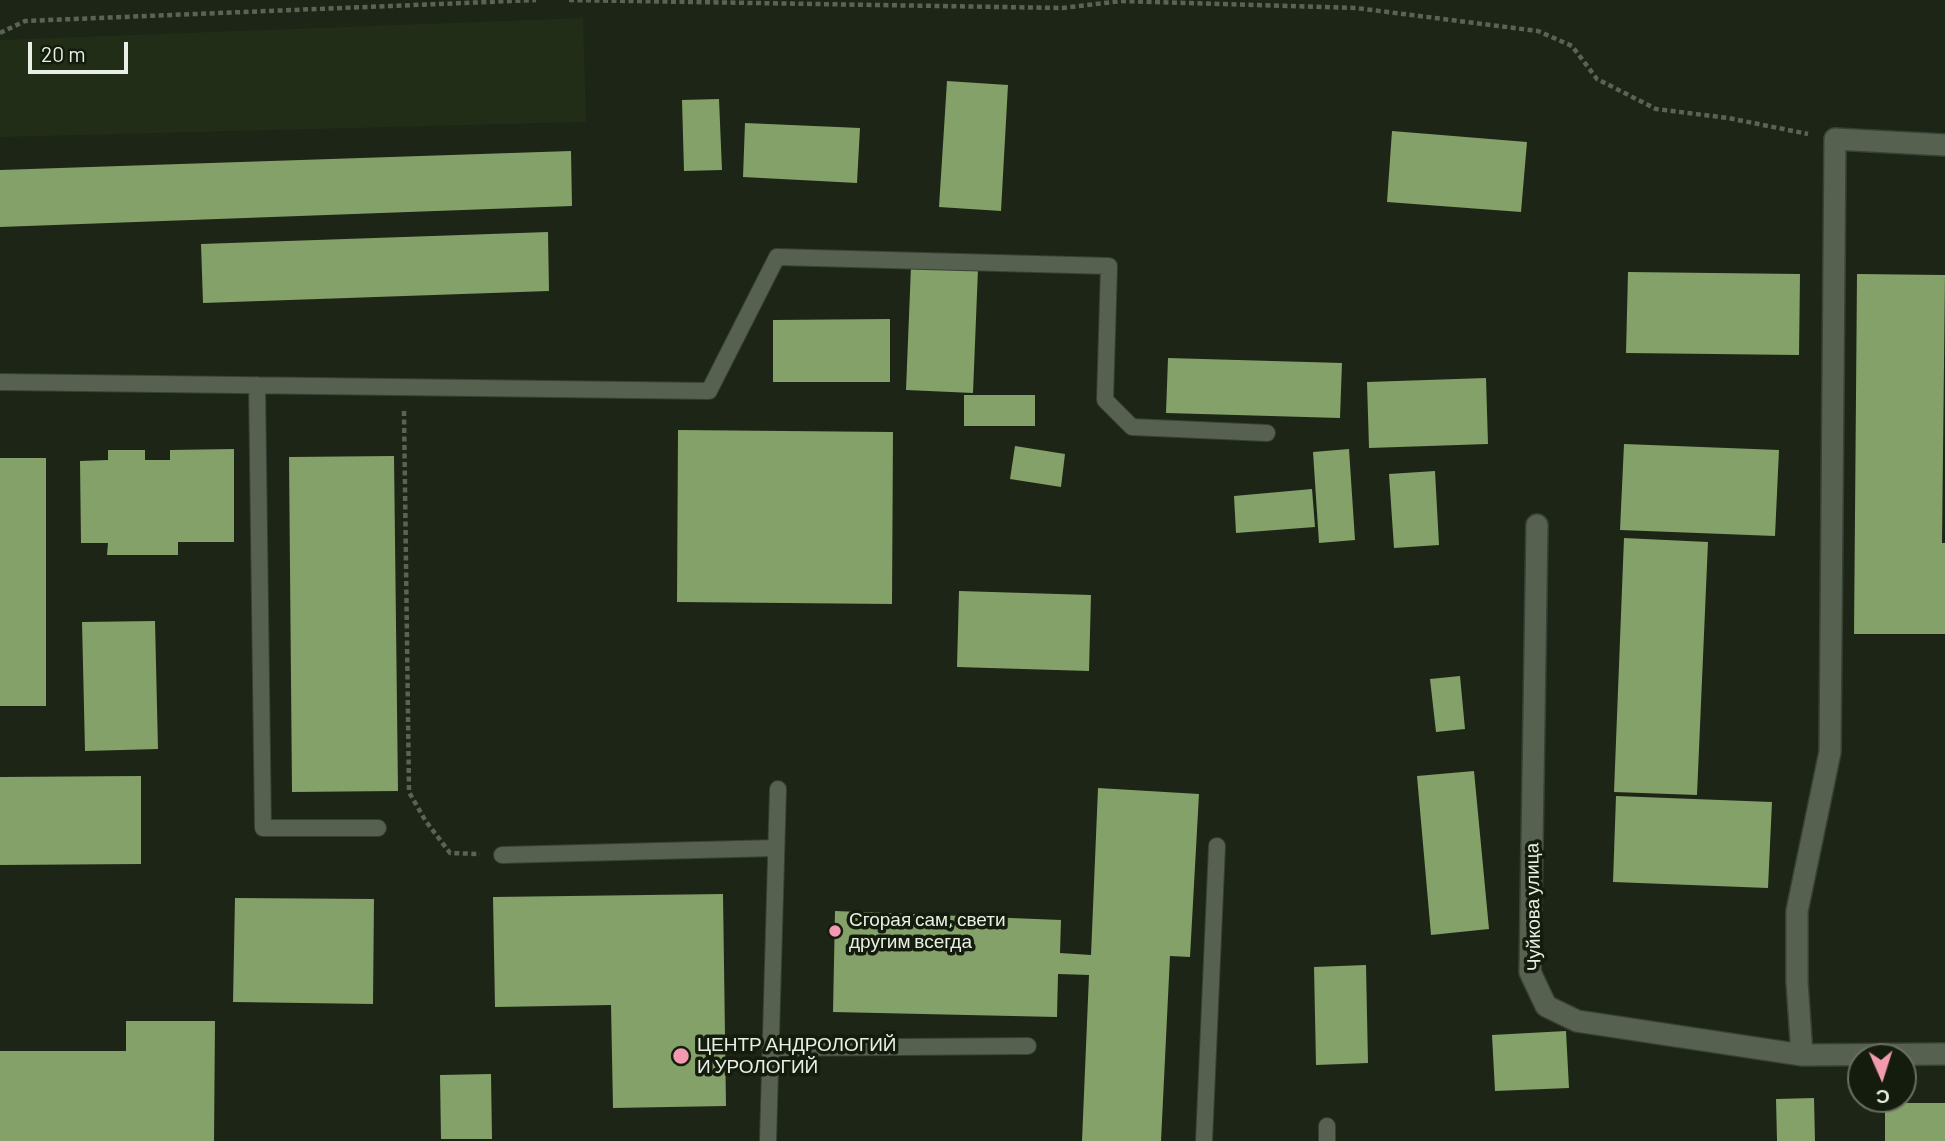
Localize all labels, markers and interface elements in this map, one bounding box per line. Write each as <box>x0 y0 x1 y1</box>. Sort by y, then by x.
scale bar <box>32 28 131 72</box>
text: 20 m <box>41 41 86 66</box>
street label: Чуйкова улица <box>1520 843 1546 971</box>
place label: Сгорая сам, свети другим всегда <box>849 909 1006 953</box>
marker: Сгорая сам, свети другим всегда <box>827 923 843 939</box>
place label: ЦЕНТР АНДРОЛОГИЙ И УРОЛОГИЙ <box>697 1034 896 1078</box>
north arrow <box>1847 1043 1917 1113</box>
marker: ЦЕНТР АНДРОЛОГИЙ И УРОЛОГИЙ <box>671 1046 691 1066</box>
text: С <box>1876 1086 1890 1109</box>

